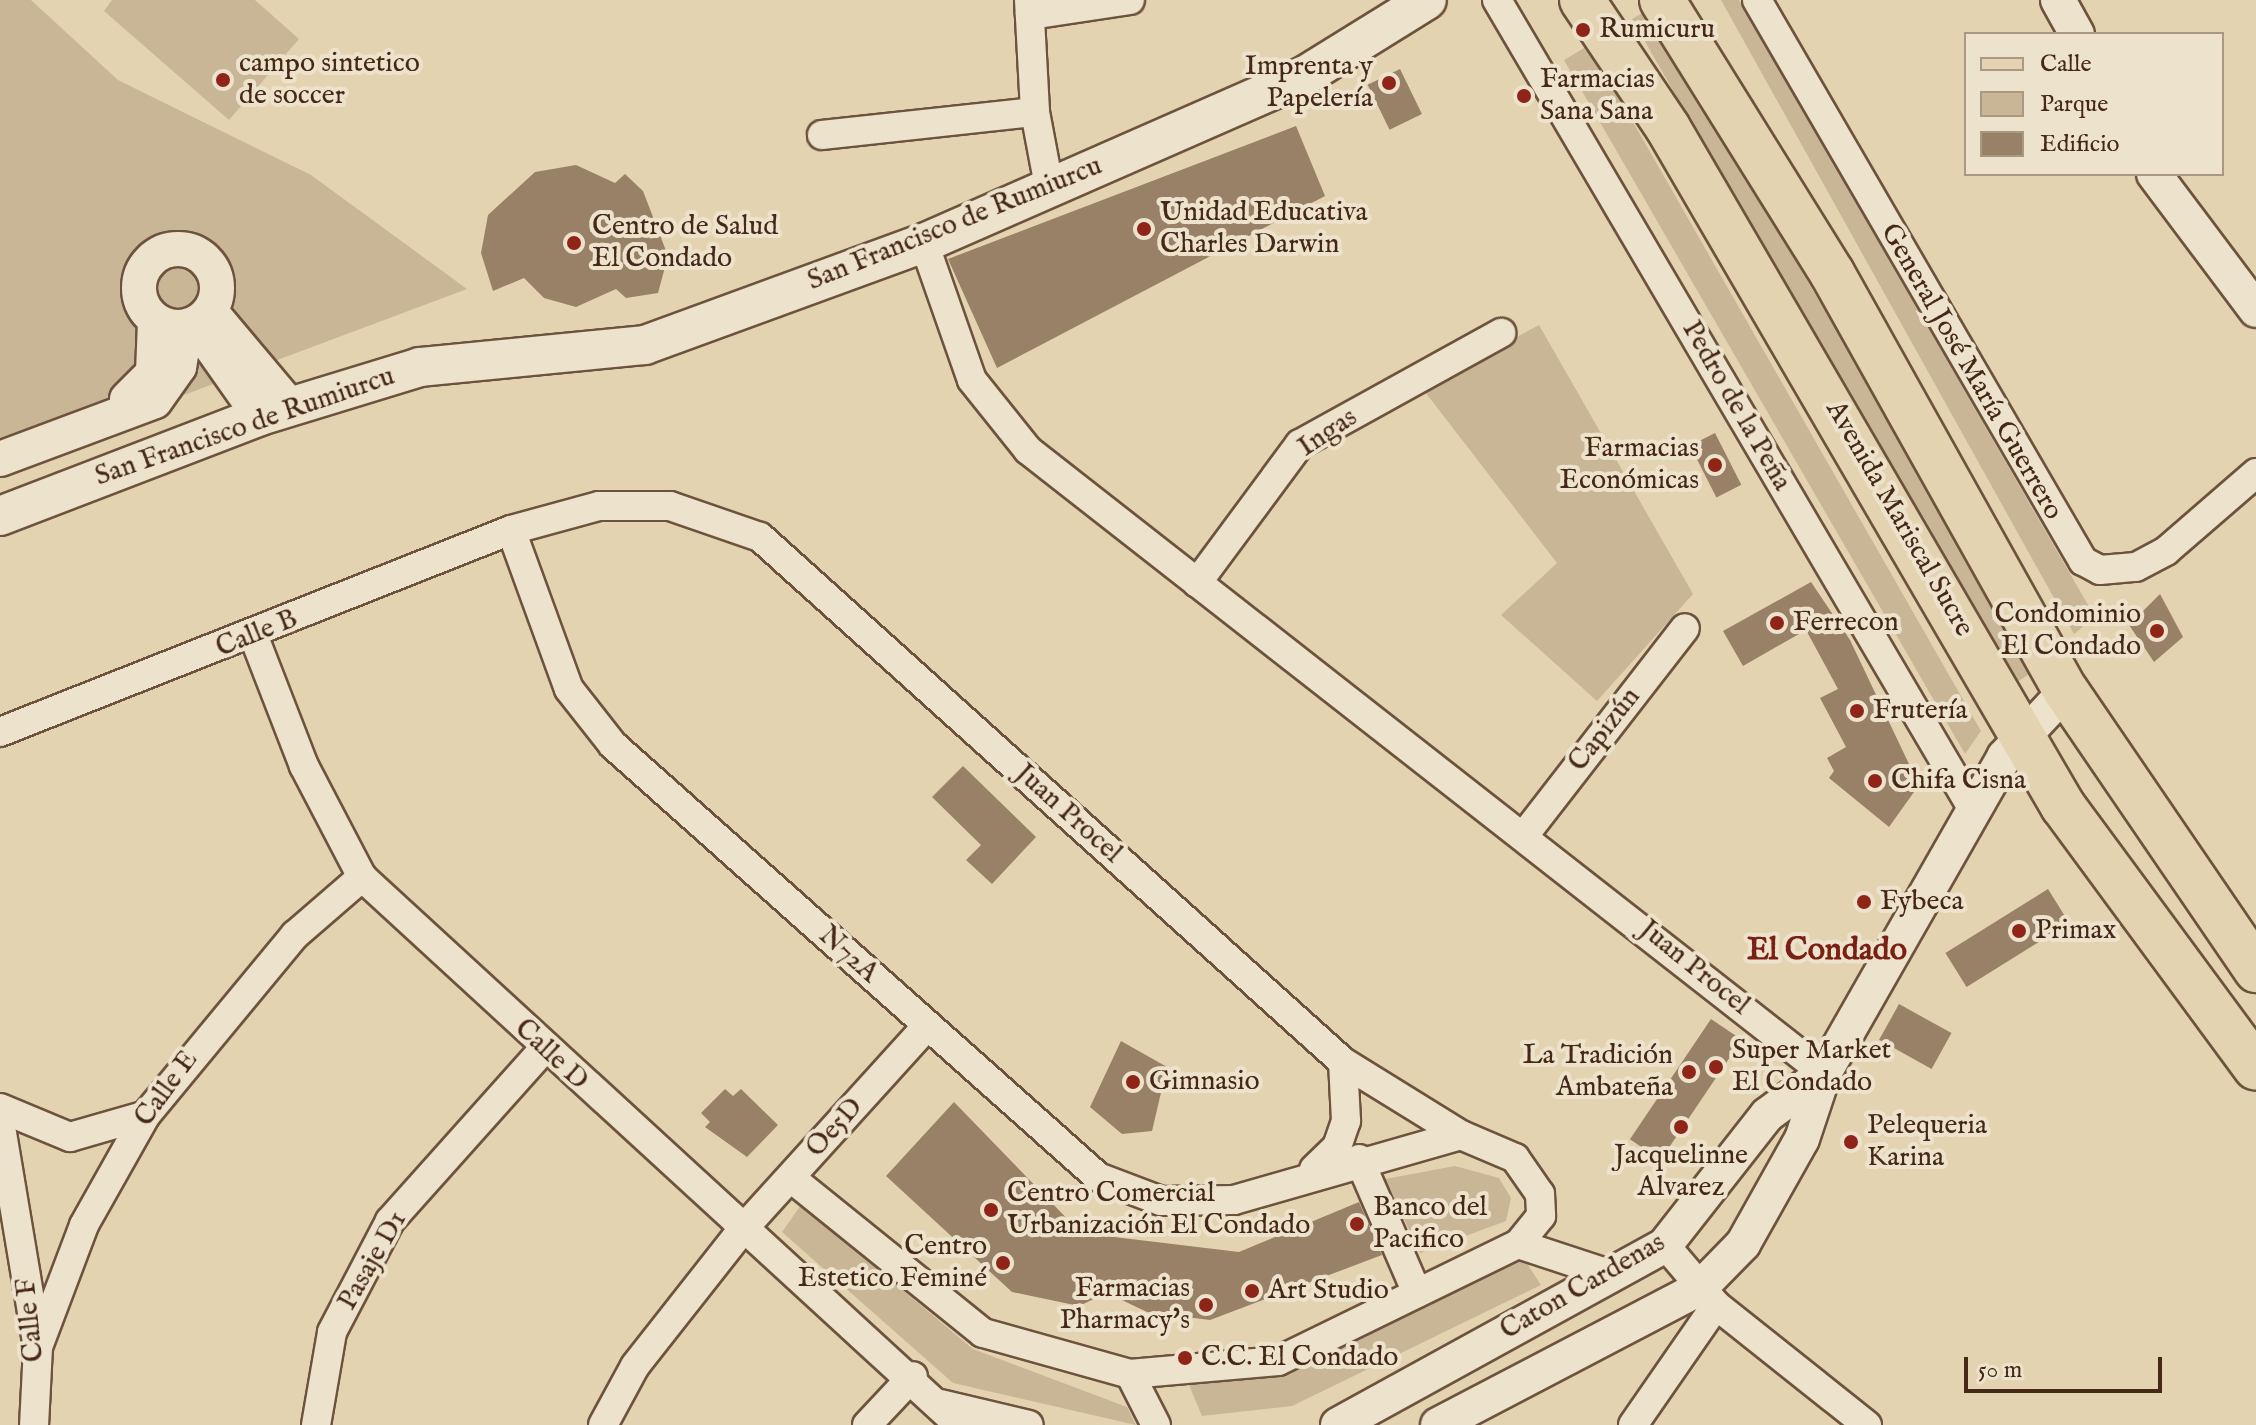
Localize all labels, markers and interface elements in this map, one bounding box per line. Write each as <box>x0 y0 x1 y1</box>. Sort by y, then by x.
place label: Rumicuru <box>1599 13 1715 47</box>
marker: Rumicuru <box>1574 21 1592 39</box>
legend <box>1964 32 2224 176</box>
place label: campo sintetico de soccer <box>239 47 420 113</box>
text: Calle <box>2040 49 2092 80</box>
place label: Imprenta y Papelería <box>1245 50 1373 116</box>
place label: Farmacias Sana Sana <box>1540 63 1655 129</box>
marker: campo sintetico de soccer <box>214 71 232 89</box>
marker: Imprenta y Papelería <box>1380 74 1398 92</box>
marker: Farmacias Sana Sana <box>1515 87 1533 105</box>
text: Parque <box>2040 89 2108 120</box>
text: Edificio <box>2040 129 2119 160</box>
street label: San Francisco de Rumiurcu <box>803 149 1107 299</box>
place label: Unidad Educativa Charles Darwin <box>1160 196 1368 262</box>
place label: Centro de Salud El Condado <box>592 210 778 276</box>
street label: General José María Guerrero <box>1872 218 2070 526</box>
marker: Unidad Educativa Charles Darwin <box>1135 220 1153 238</box>
marker: Centro de Salud El Condado <box>563 232 585 254</box>
street label: Pedro de la Peña <box>1674 315 1798 497</box>
street label: San Francisco de Rumiurcu <box>91 360 399 494</box>
street label: Avenida Mariscal Sucre <box>1818 395 1980 643</box>
street label: Ingas <box>1292 401 1364 465</box>
place label: Farmacias Económicas <box>1560 432 1699 498</box>
marker: Farmacias Económicas <box>1706 456 1724 474</box>
place label: Condominio El Condado <box>1995 598 2141 664</box>
street label: Calle B <box>211 603 303 665</box>
place label: Ferrecon <box>1793 606 1899 640</box>
marker: Ferrecon <box>1768 614 1786 632</box>
marker: Condominio El Condado <box>2148 622 2166 640</box>
street label: Capizún <box>1562 681 1648 779</box>
place label: Frutería <box>1873 694 1968 728</box>
marker: Frutería <box>1848 702 1866 720</box>
street label: Juan Procel <box>1008 757 1128 871</box>
place label: Chifa Cisna <box>1891 764 2026 798</box>
marker: Chifa Cisna <box>1866 772 1884 790</box>
place label: Fybeca <box>1880 885 1963 919</box>
marker: Fybeca <box>1855 893 1873 911</box>
street label: Juan Procel <box>1632 913 1756 1023</box>
place label: Primax <box>2035 914 2116 948</box>
street label: N72A <box>811 919 885 991</box>
marker: Primax <box>2010 922 2028 940</box>
district label: El Condado <box>1747 932 1907 970</box>
street label: Calle D <box>507 1012 595 1098</box>
place label: Super Market El Condado <box>1732 1034 1891 1100</box>
place label: La Tradición Ambateña <box>1523 1039 1673 1105</box>
street label: Calle E <box>128 1044 206 1134</box>
marker: Super Market El Condado <box>1707 1058 1725 1076</box>
marker: La Tradición Ambateña <box>1680 1063 1698 1081</box>
place label: Gimnasio <box>1149 1065 1260 1099</box>
marker: Gimnasio <box>1124 1073 1142 1091</box>
street label: Oe5D <box>800 1091 870 1165</box>
place label: Pelequeria Karina <box>1867 1109 1987 1175</box>
marker: Jacquelinne Alvarez <box>1672 1118 1690 1136</box>
marker: Pelequeria Karina <box>1842 1133 1860 1151</box>
place label: Jacquelinne Alvarez <box>1614 1139 1748 1205</box>
place label: Centro Comercial Urbanización El Condado <box>1007 1177 1310 1243</box>
place label: Banco del Pacifico <box>1373 1191 1487 1257</box>
marker: Centro Comercial Urbanización El Condado <box>982 1201 1000 1219</box>
street label: Pasaje D1 <box>331 1206 415 1316</box>
marker: Banco del Pacifico <box>1348 1215 1366 1233</box>
street label: Caton Cardenas <box>1495 1226 1671 1348</box>
place label: Centro Estetico Feminé <box>798 1230 987 1296</box>
marker: Centro Estetico Feminé <box>994 1254 1012 1272</box>
place label: Farmacias Pharmacy's <box>1060 1272 1190 1338</box>
place label: Art Studio <box>1268 1274 1389 1308</box>
street label: Calle F <box>10 1276 52 1364</box>
marker: Art Studio <box>1243 1282 1261 1300</box>
marker: Farmacias Pharmacy's <box>1197 1296 1215 1314</box>
place label: C.C. El Condado <box>1201 1341 1398 1375</box>
scale bar <box>1968 1341 2166 1391</box>
marker: C.C. El Condado <box>1176 1349 1194 1367</box>
text: 50 m <box>1978 1355 2022 1386</box>

